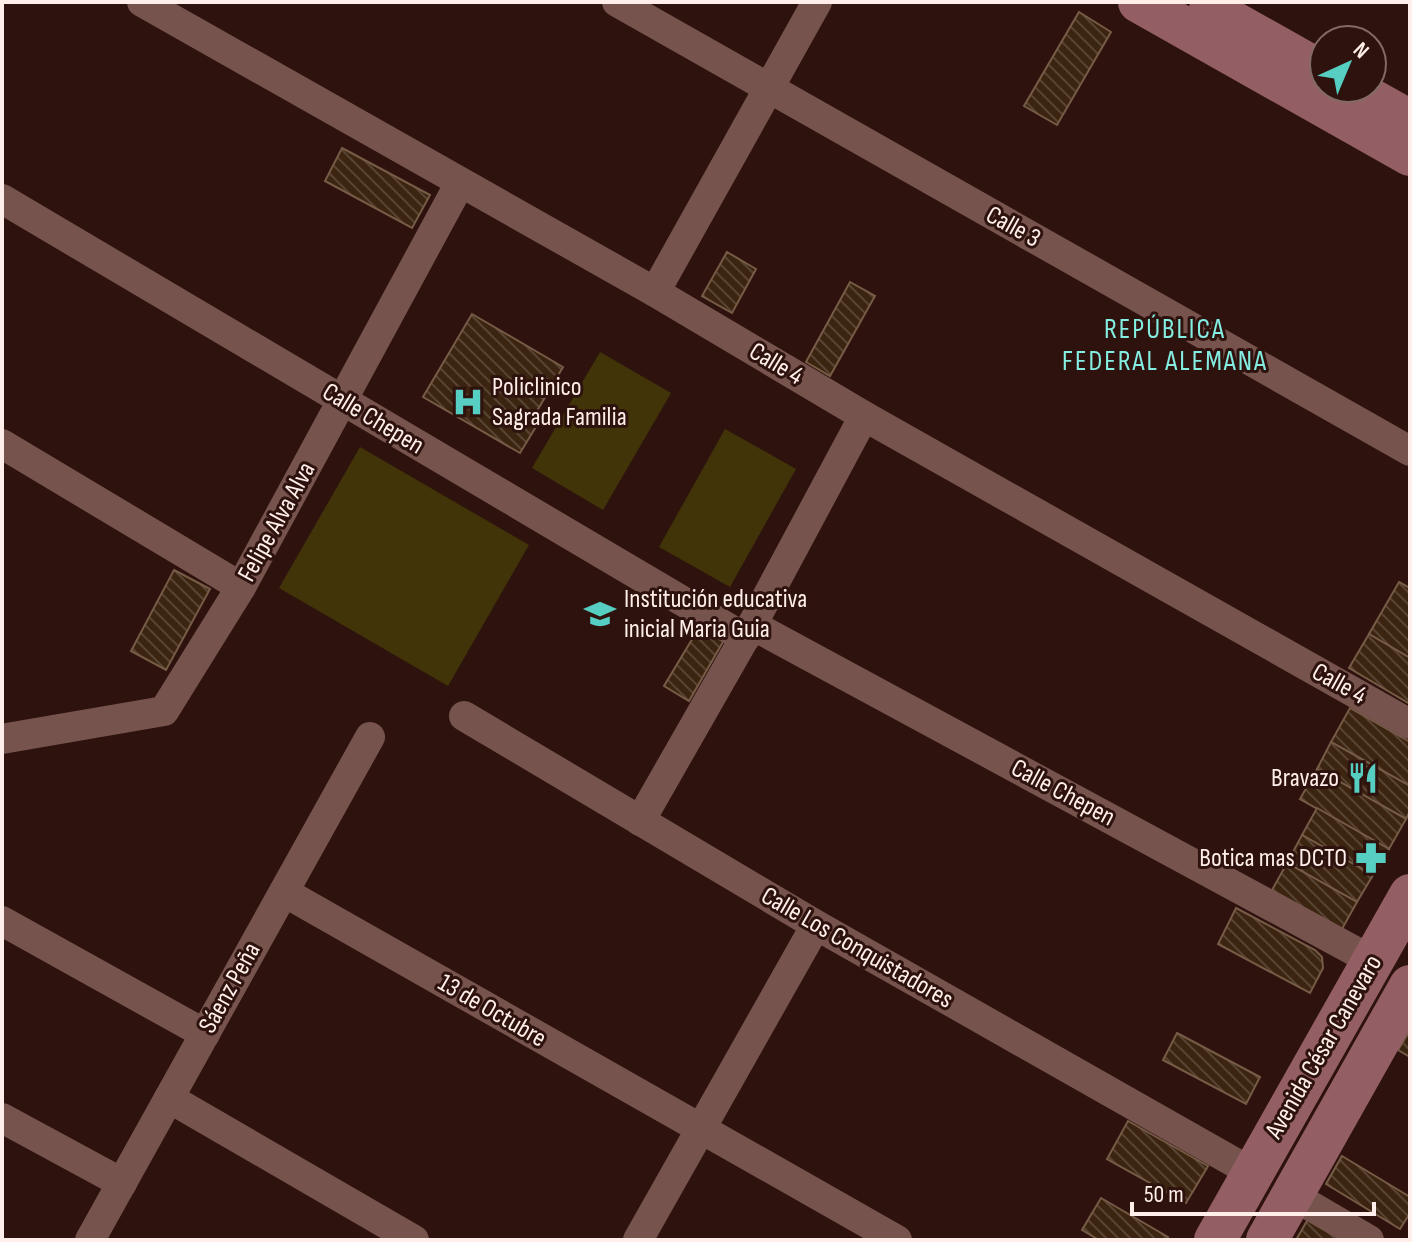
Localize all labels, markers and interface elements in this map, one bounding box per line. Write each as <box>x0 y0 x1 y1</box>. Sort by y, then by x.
north arrow <box>1308 24 1388 104</box>
text: N <box>1347 37 1374 64</box>
street label: Calle 3 <box>980 200 1046 254</box>
district label: REPÚBLICA FEDERAL ALEMANA <box>1062 313 1268 378</box>
street label: Calle 4 <box>743 336 809 392</box>
place label: Policlinico Sagrada Familia <box>492 372 627 433</box>
street label: Calle Chepen <box>317 377 429 461</box>
hospital icon: Policlinico Sagrada Familia <box>451 385 485 419</box>
street label: Felipe Alva Alva <box>232 457 322 587</box>
place label: Institución educativa inicial Maria Guia <box>624 584 807 645</box>
school or university icon: Institución educativa inicial Maria Guia <box>583 597 617 631</box>
street label: Calle 4 <box>1306 657 1372 712</box>
street label: Calle Chepen <box>1006 753 1120 833</box>
restaurant icon: Bravazo <box>1346 761 1380 795</box>
place label: Bravazo <box>1271 763 1339 794</box>
pharmacy icon: Botica mas DCTO <box>1354 841 1388 875</box>
place label: Botica mas DCTO <box>1199 843 1347 874</box>
street label: Calle Los Conquistadores <box>756 880 958 1016</box>
street label: Sáenz Peña <box>193 937 267 1039</box>
street label: Avenida César Canevaro <box>1258 950 1389 1145</box>
street label: 13 de Octubre <box>432 968 552 1054</box>
scale bar <box>1132 1166 1374 1216</box>
text: 50 m <box>1144 1180 1184 1209</box>

